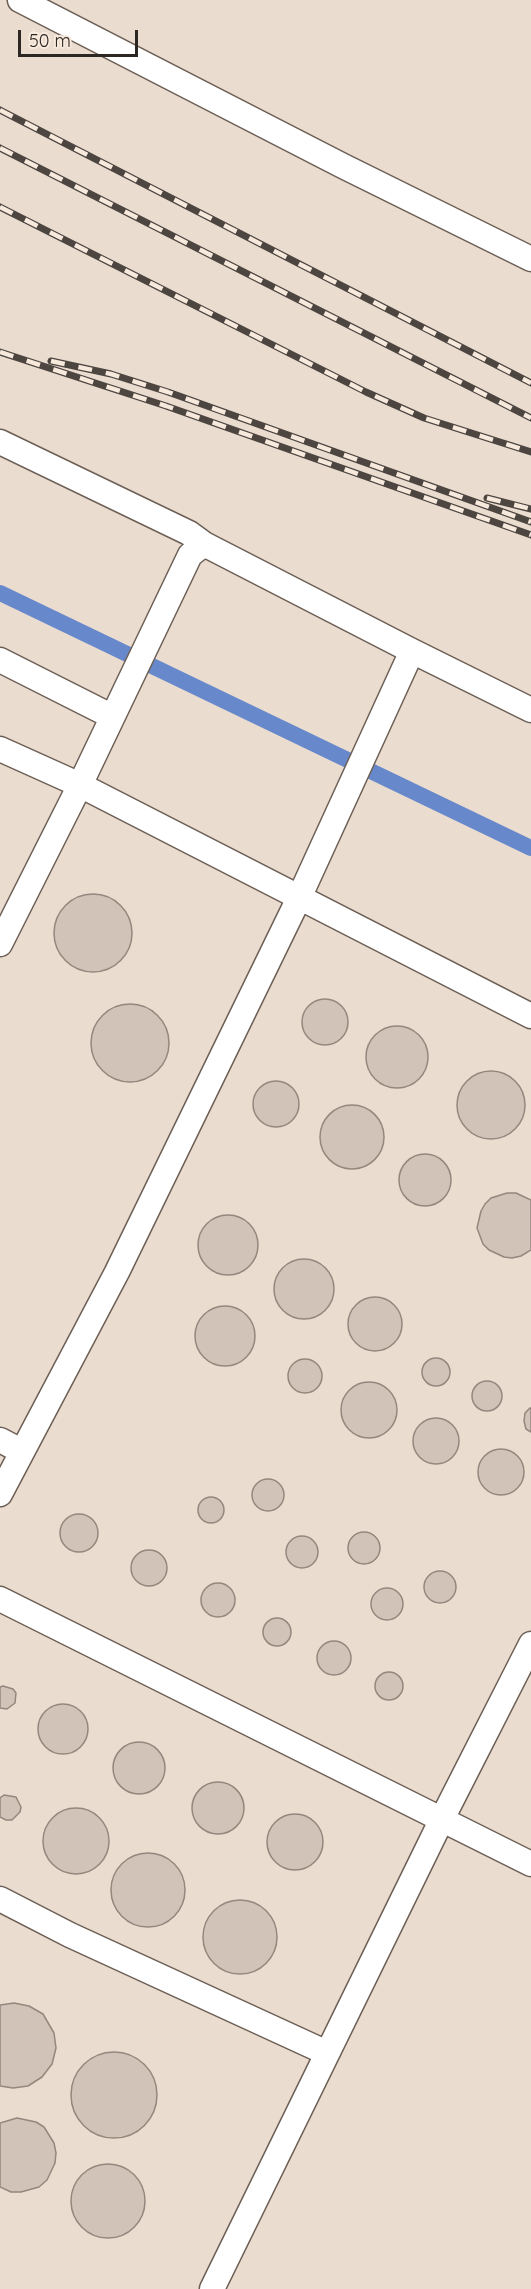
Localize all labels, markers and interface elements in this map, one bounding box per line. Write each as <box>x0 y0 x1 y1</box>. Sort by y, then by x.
scale bar <box>21 18 141 56</box>
text: 50 m <box>29 29 71 52</box>

